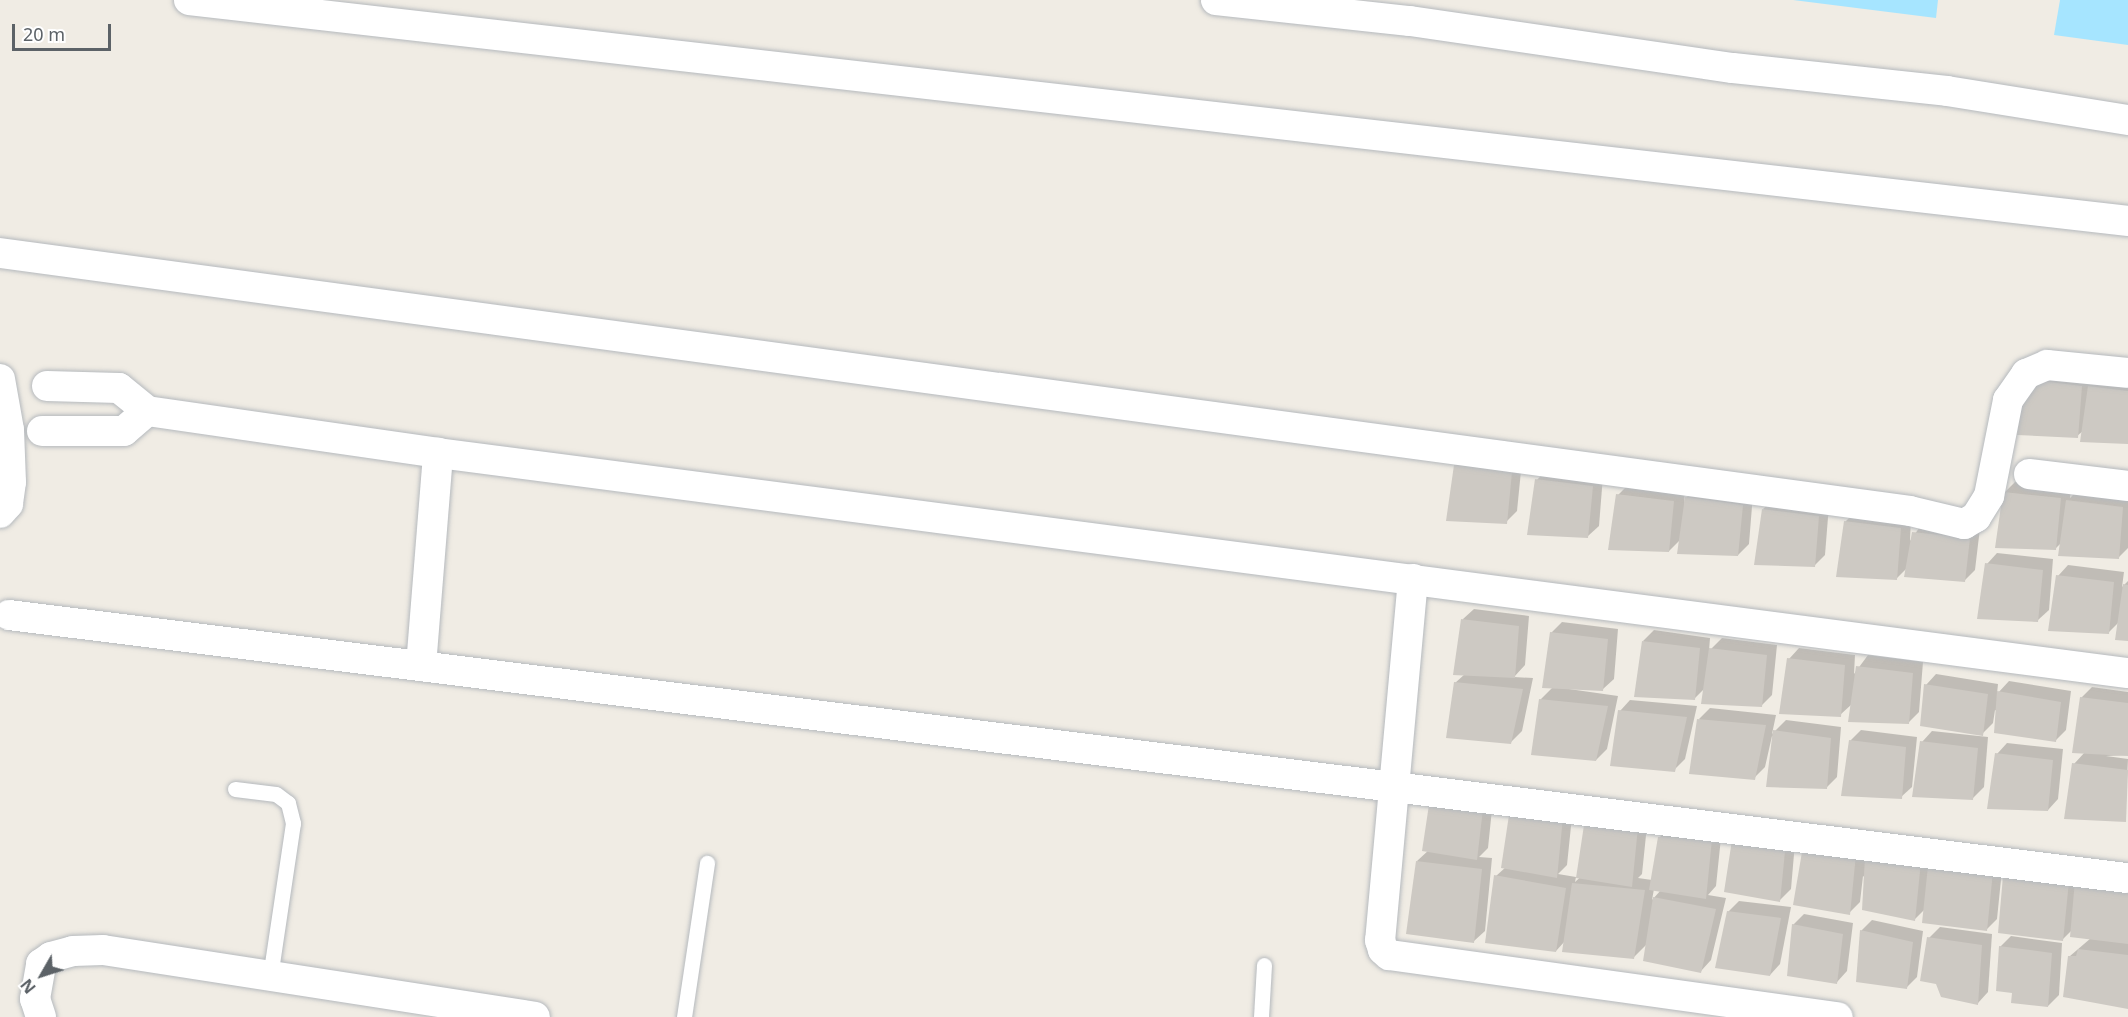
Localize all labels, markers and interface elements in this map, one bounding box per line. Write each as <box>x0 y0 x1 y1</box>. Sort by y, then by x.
scale bar <box>15 12 114 50</box>
text: 20 m <box>23 22 65 46</box>
north arrow <box>12 945 72 1005</box>
text: N <box>15 974 41 998</box>

